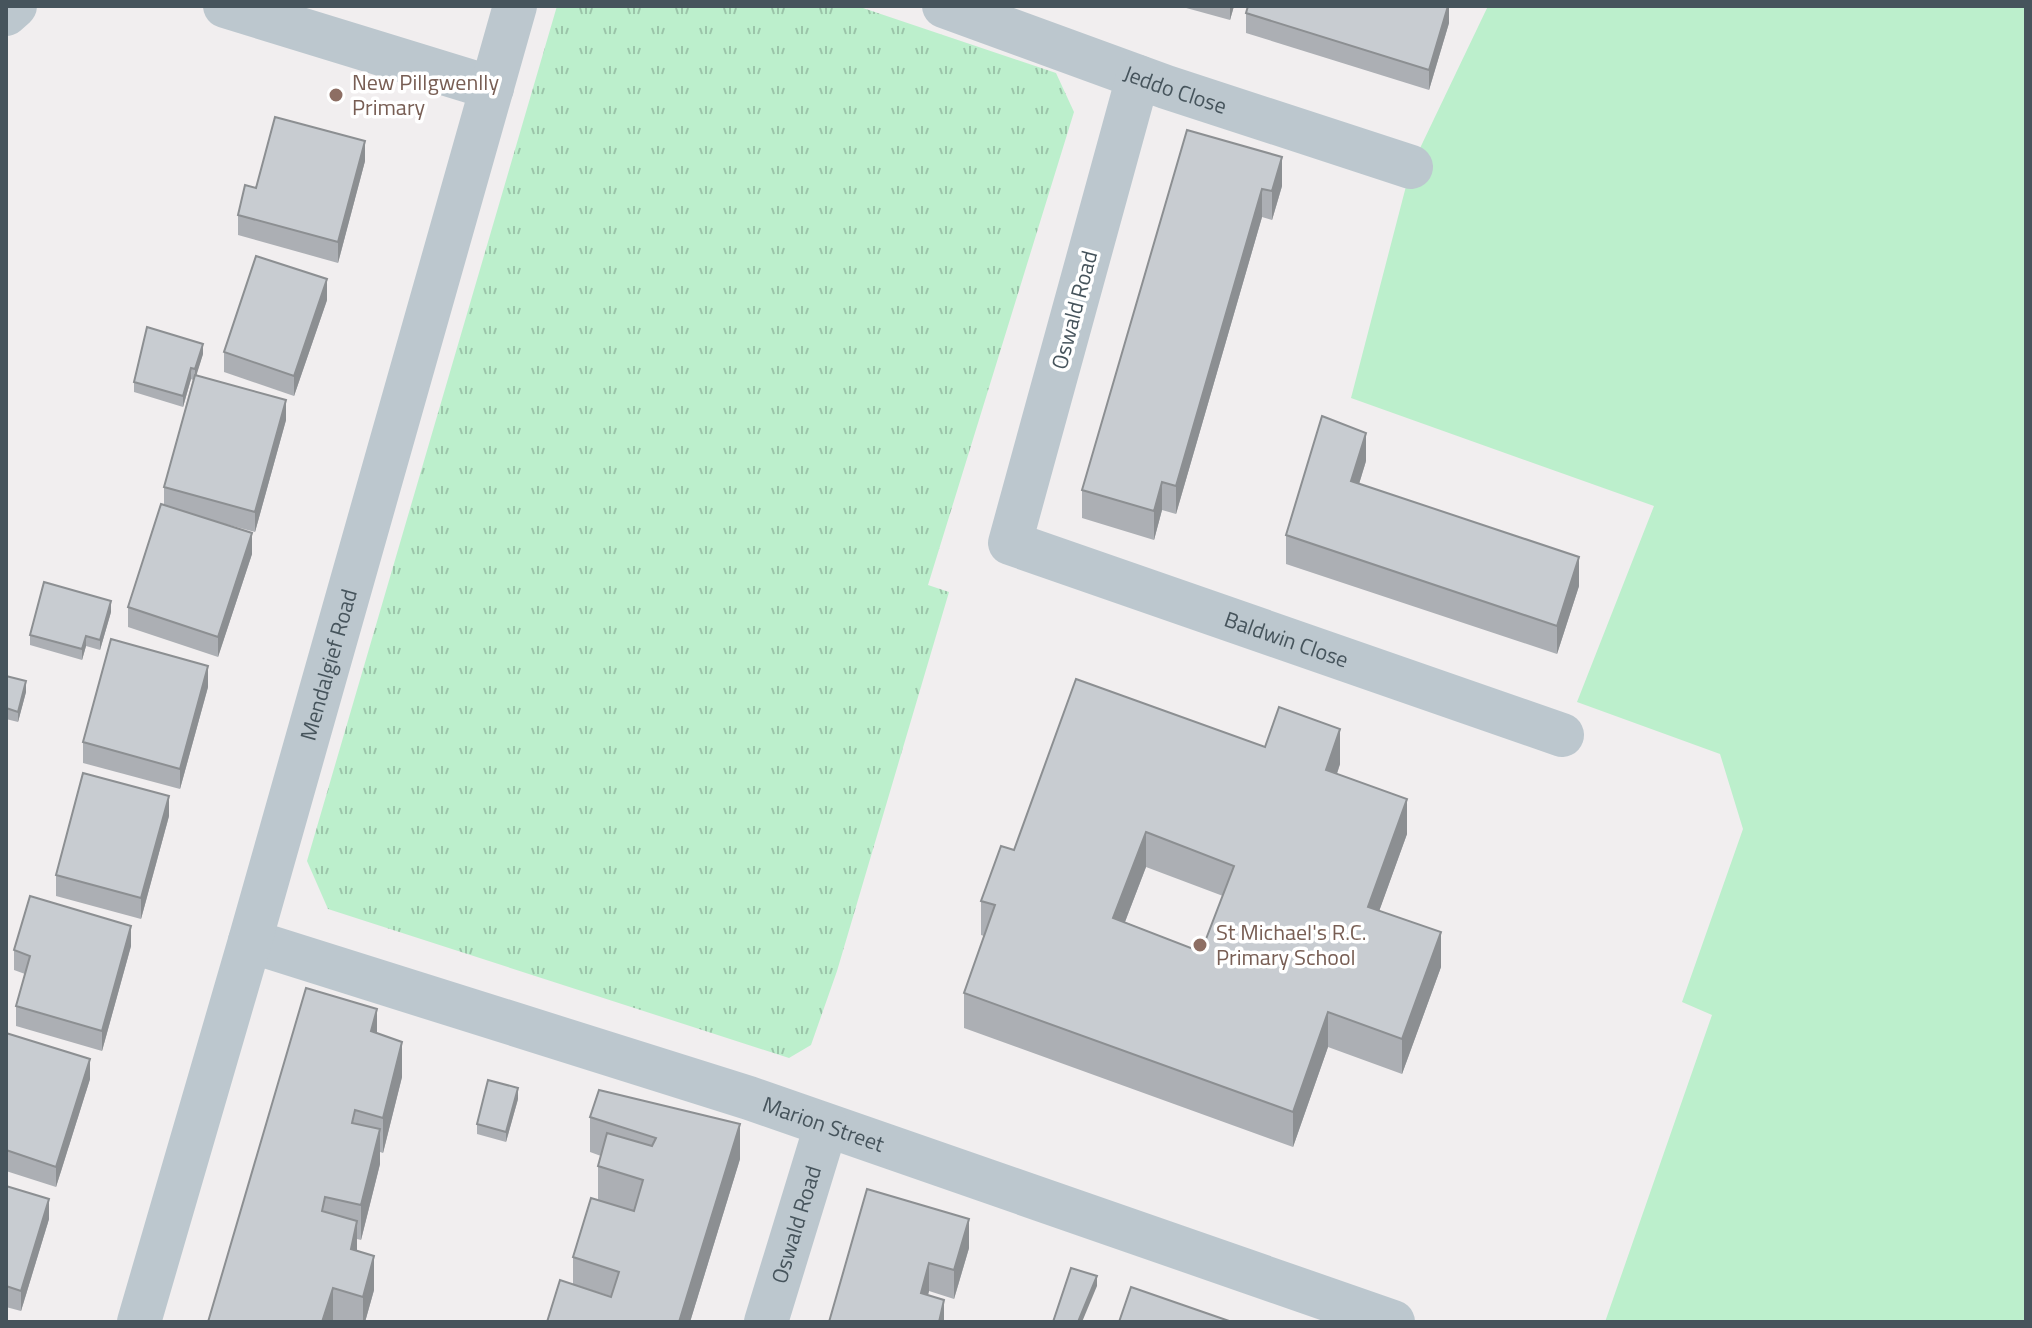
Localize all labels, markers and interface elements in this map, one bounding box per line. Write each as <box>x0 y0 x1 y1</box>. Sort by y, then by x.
street label: Jeddo Close <box>1119 56 1231 123</box>
place label: New Pillgwenlly Primary <box>352 65 499 124</box>
marker: New Pillgwenlly Primary <box>327 86 345 104</box>
street label: Oswald Road <box>1042 247 1106 373</box>
street label: Mendalgief Road <box>291 585 366 744</box>
street label: Baldwin Close <box>1220 602 1353 677</box>
place label: St Michael's R.C. Primary School <box>1216 915 1367 974</box>
marker: St Michael's R.C. Primary School <box>1191 936 1209 954</box>
street label: Marion Street <box>758 1087 889 1161</box>
street label: Oswald Road <box>762 1161 830 1288</box>

